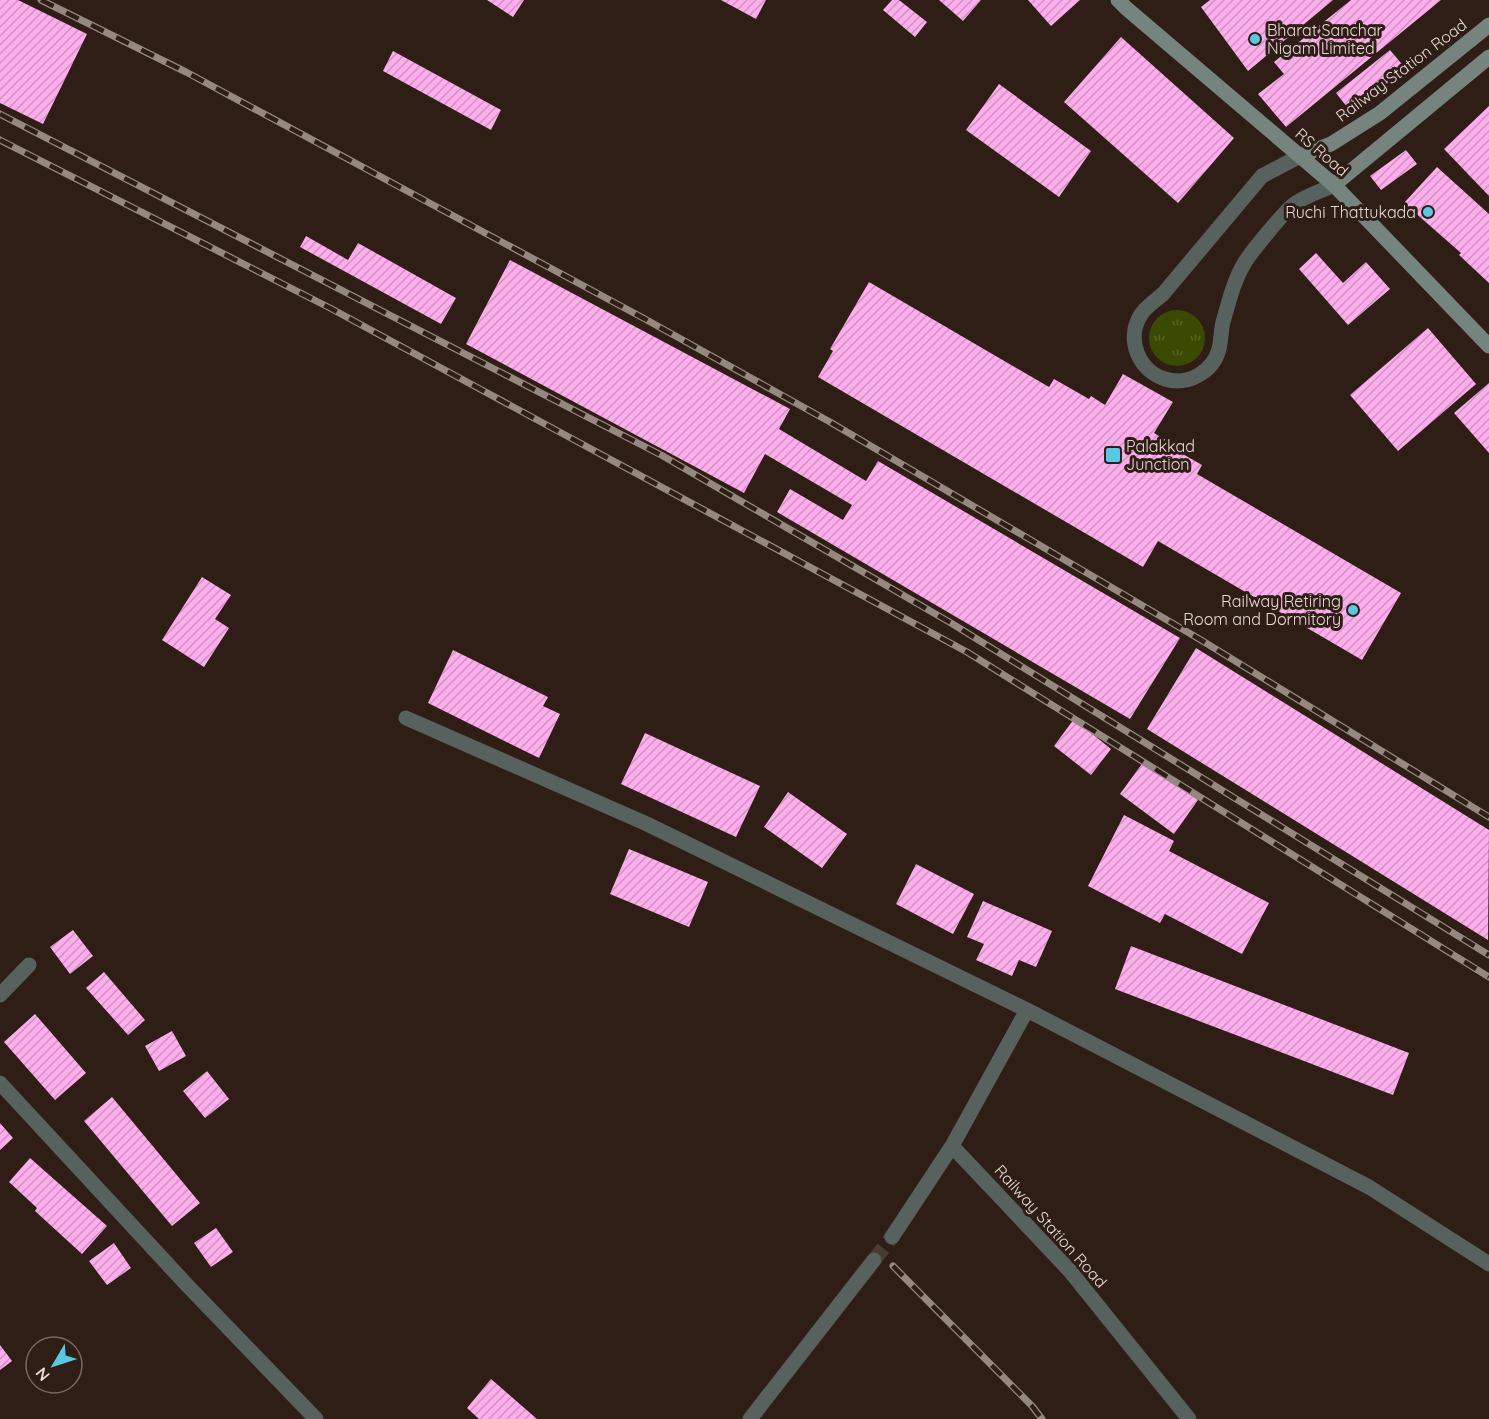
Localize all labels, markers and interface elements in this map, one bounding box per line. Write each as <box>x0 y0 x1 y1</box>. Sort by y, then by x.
street label: Railway Station Road <box>1332 14 1470 126</box>
place label: Bharat Sanchar Nigam Limited <box>1267 20 1383 58</box>
marker: Bharat Sanchar Nigam Limited <box>1248 32 1262 46</box>
street label: RS Road <box>1291 124 1353 180</box>
place label: Ruchi Thattukada <box>1285 202 1416 222</box>
marker: Ruchi Thattukada <box>1421 205 1435 219</box>
place label: Palakkad Junction <box>1126 436 1195 474</box>
marker: Palakkad Junction <box>1104 446 1122 464</box>
place label: Railway Retiring Room and Dormitory <box>1183 591 1341 629</box>
marker: Railway Retiring Room and Dormitory <box>1346 603 1360 617</box>
street label: Railway Station Road <box>991 1160 1111 1292</box>
north arrow <box>24 1335 84 1395</box>
text: N <box>31 1364 54 1385</box>

